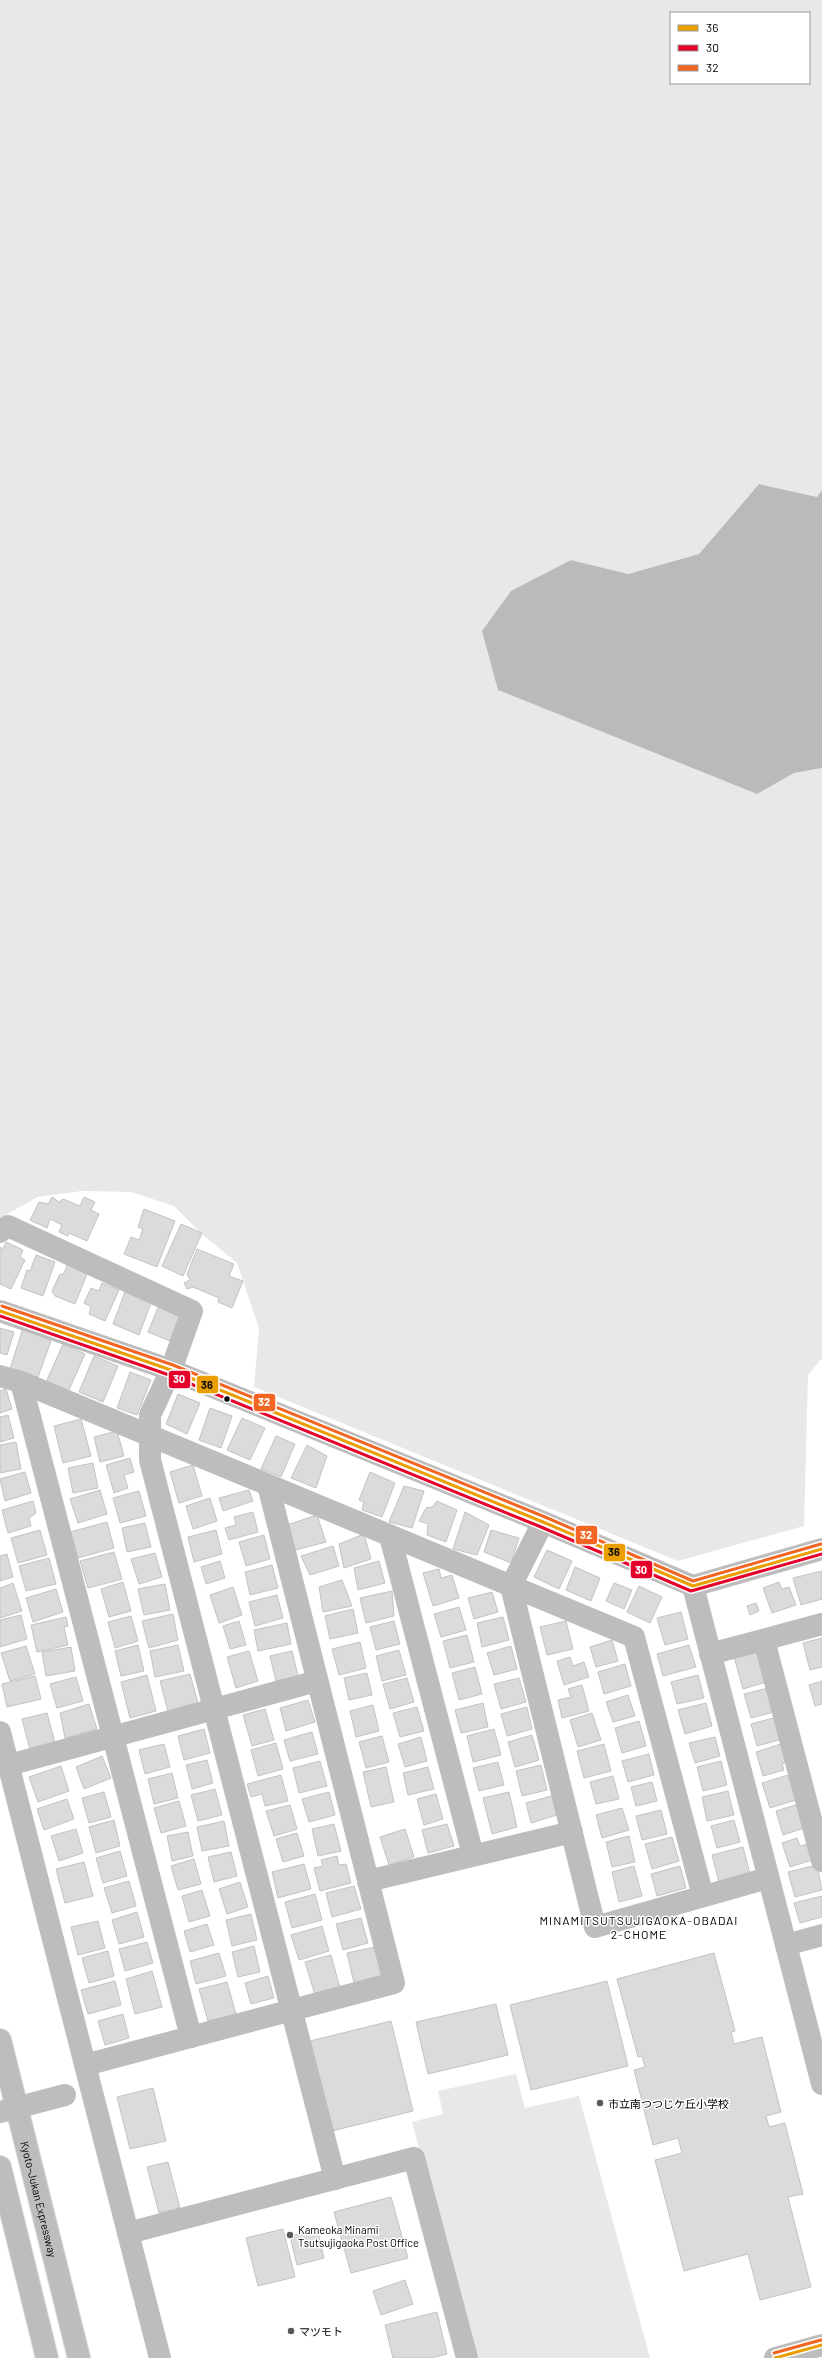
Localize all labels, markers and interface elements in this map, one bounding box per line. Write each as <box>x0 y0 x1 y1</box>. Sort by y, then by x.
legend <box>670 12 810 84</box>
text: 36 <box>706 20 718 34</box>
text: 30 <box>706 40 719 54</box>
text: 32 <box>706 60 719 74</box>
line badge: 30 <box>168 1370 191 1389</box>
text: 30 <box>173 1372 185 1385</box>
line badge: 36 <box>196 1375 219 1394</box>
text: 36 <box>201 1378 213 1391</box>
line badge: 32 <box>253 1393 276 1412</box>
unlabelled marker <box>222 1394 232 1404</box>
text: 32 <box>258 1395 270 1408</box>
line badge: 32 <box>575 1525 598 1545</box>
text: 32 <box>580 1528 592 1541</box>
line badge: 36 <box>603 1543 626 1562</box>
text: 36 <box>608 1545 620 1558</box>
line badge: 30 <box>630 1560 653 1579</box>
text: 30 <box>635 1563 647 1576</box>
district label: MINAMITSUTSUJIGAOKA-OBADAI 2-CHOME <box>540 1913 738 1941</box>
place label: 市立南つつじケ丘小学校 <box>608 2097 729 2110</box>
marker: 市立南つつじケ丘小学校 <box>595 2098 605 2108</box>
street label: Kyoto-Jukan Expressway <box>19 2140 60 2259</box>
place label: Kameoka Minami Tsutsujigaoka Post Office <box>298 2223 419 2249</box>
marker: Kameoka Minami Tsutsujigaoka Post Office <box>285 2230 295 2240</box>
place label: マツモト <box>299 2325 343 2338</box>
marker: マツモト <box>286 2326 296 2336</box>

